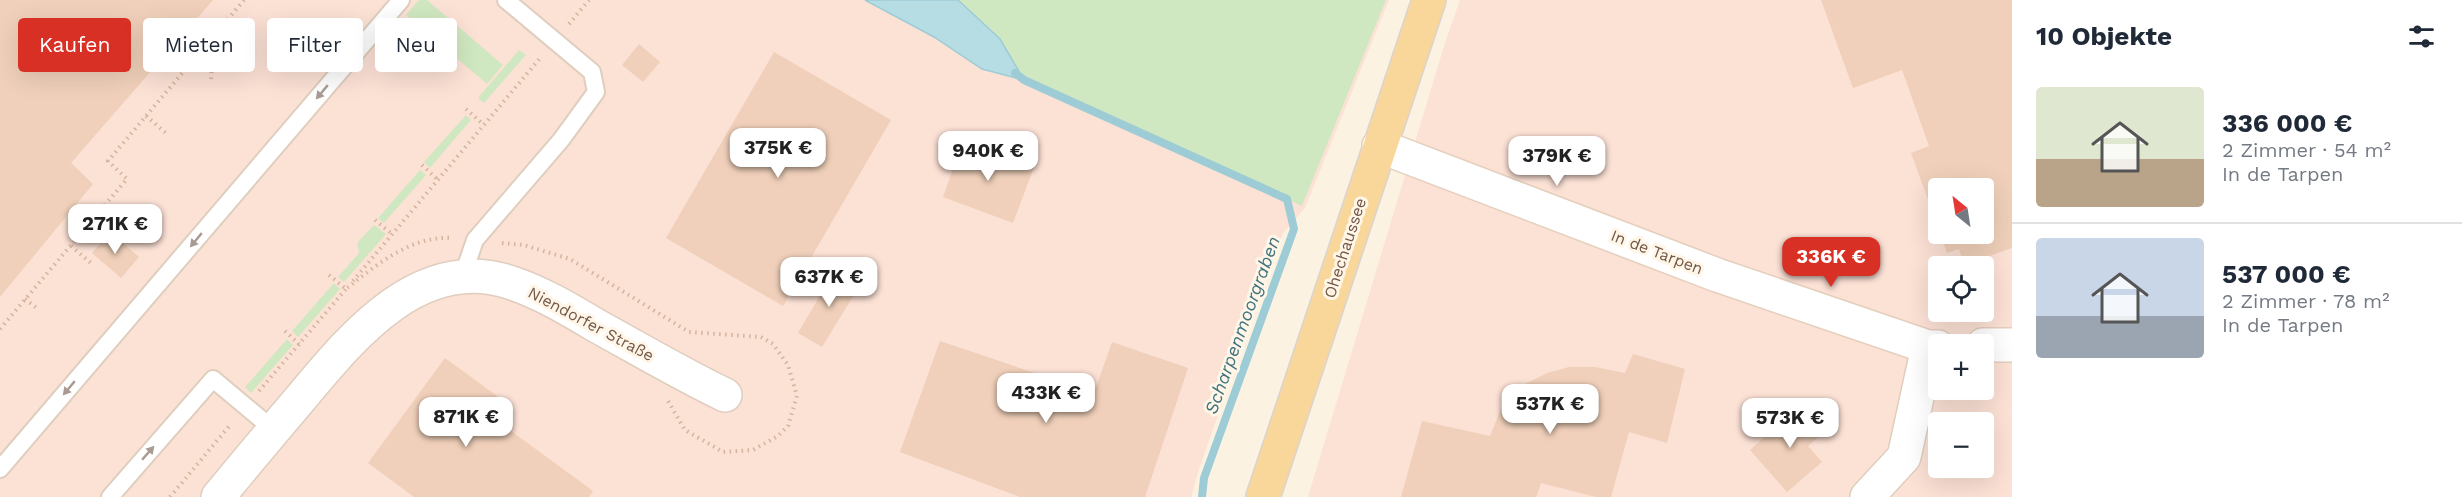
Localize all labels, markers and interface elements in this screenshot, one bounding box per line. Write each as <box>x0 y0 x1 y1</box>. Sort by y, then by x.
chip: Kaufen <box>18 18 131 72</box>
chip: Mieten <box>143 18 255 72</box>
chip: Filter <box>267 18 363 72</box>
chip: Neu <box>375 18 457 72</box>
icon: filters <box>2405 20 2438 53</box>
text: 10 Objekte <box>2036 21 2172 51</box>
one-way arrow <box>316 84 329 99</box>
text: 336 000 € <box>2222 108 2352 138</box>
icon: home <box>2084 111 2156 183</box>
pin: 375K € <box>729 128 827 179</box>
pin: 940K € <box>939 131 1037 182</box>
text: 375K € <box>744 135 812 159</box>
pin: 379K € <box>1508 136 1606 187</box>
text: 940K € <box>952 138 1024 162</box>
text: 2 Zimmer · 54 m² <box>2222 138 2391 162</box>
text: 379K € <box>1522 143 1592 167</box>
text: In de Tarpen <box>2222 162 2343 186</box>
north arrow <box>1928 178 1994 244</box>
map controls <box>1928 178 1994 478</box>
street label: Ohechaussee <box>1320 196 1370 300</box>
pin: 271K € <box>66 204 164 255</box>
text: 271K € <box>82 211 148 235</box>
street label: In de Tarpen <box>1608 226 1706 278</box>
one-way arrow <box>189 232 202 248</box>
water label: Scharpenmoorgraben <box>1200 233 1284 417</box>
pin: 336K € <box>1782 237 1880 288</box>
text: 336K € <box>1796 244 1866 268</box>
button: locate <box>1928 256 1994 322</box>
pin: 637K € <box>780 257 878 308</box>
text: 537 000 € <box>2222 259 2350 289</box>
icon: home <box>2084 262 2156 334</box>
text: 637K € <box>794 264 864 288</box>
street label: Niendorfer Straße <box>525 283 657 365</box>
text: 2 Zimmer · 78 m² <box>2222 289 2389 313</box>
text: In de Tarpen <box>2222 313 2343 337</box>
button: + <box>1928 334 1994 400</box>
pin: 433K € <box>997 373 1095 424</box>
one-way arrow <box>62 380 75 396</box>
text: 433K € <box>1011 380 1081 404</box>
pin: 537K € <box>1501 384 1599 435</box>
text: 537K € <box>1516 391 1584 415</box>
pin: 871K € <box>417 397 515 448</box>
pin: 573K € <box>1741 398 1839 449</box>
text: 871K € <box>433 404 499 428</box>
text: 573K € <box>1756 405 1824 429</box>
button: − <box>1928 412 1994 478</box>
one-way arrow <box>141 446 154 461</box>

